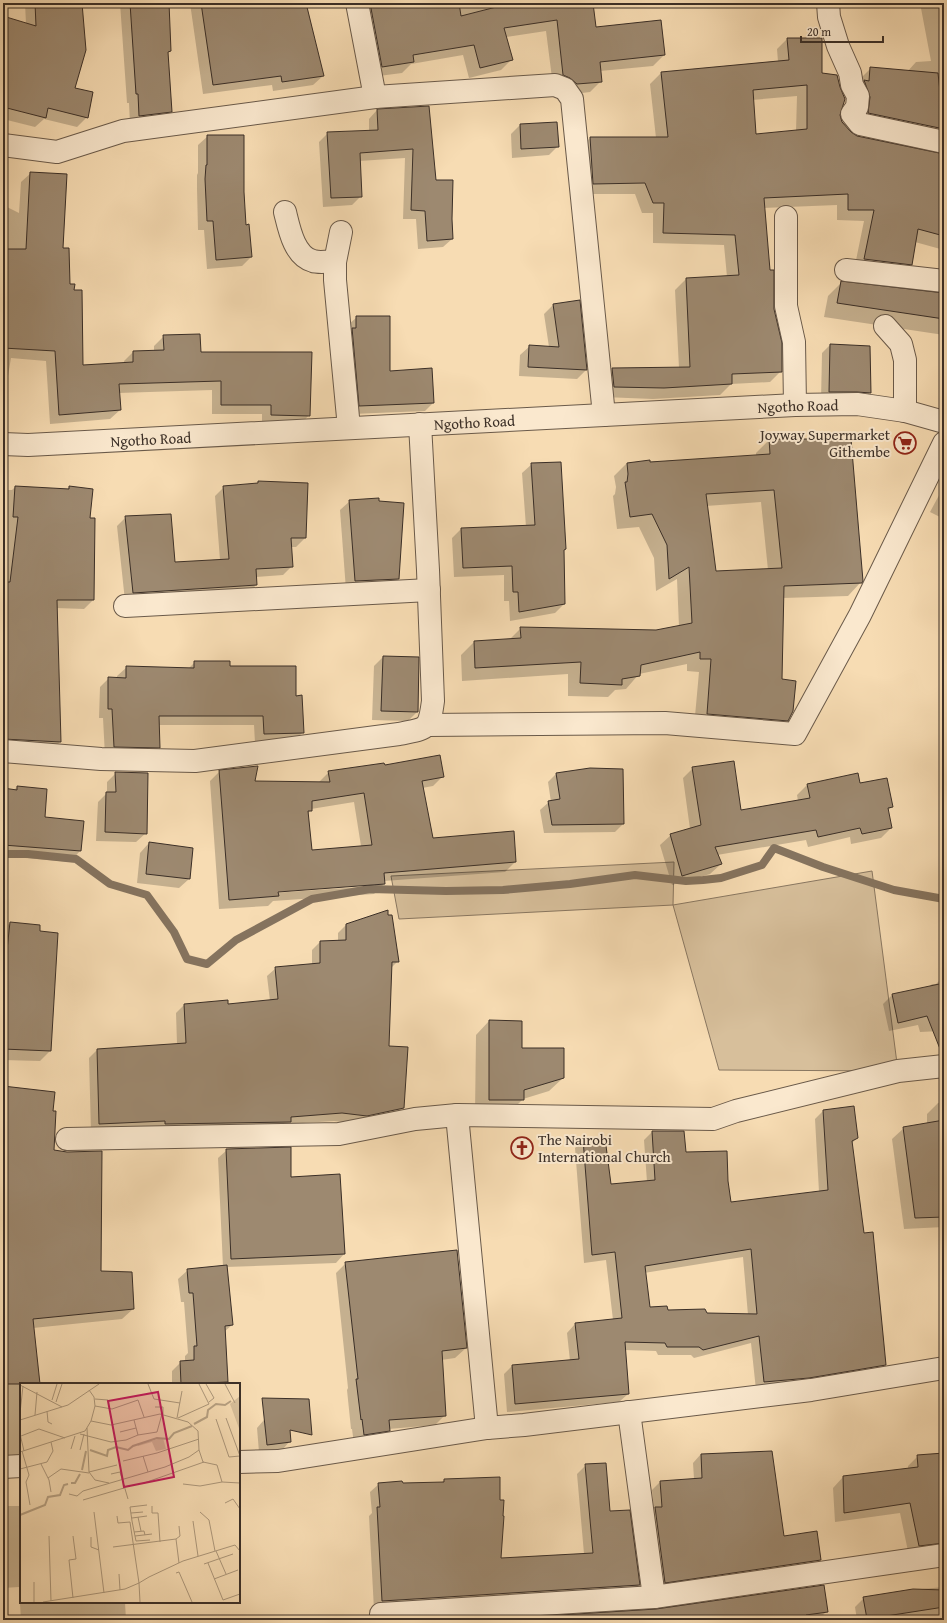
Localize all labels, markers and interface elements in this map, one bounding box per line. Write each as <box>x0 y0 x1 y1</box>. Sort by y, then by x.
scale bar <box>801 18 883 44</box>
text: 20 m <box>807 23 831 40</box>
street label: Ngotho Road <box>757 394 839 417</box>
street label: Ngotho Road <box>433 409 515 434</box>
place label: Joyway Supermarket Githembe <box>758 424 891 462</box>
street label: Ngotho Road <box>110 426 192 451</box>
supermarket icon: Joyway Supermarket Githembe <box>892 430 918 456</box>
place label: The Nairobi International Church <box>538 1129 671 1167</box>
church icon: The Nairobi International Church <box>509 1135 535 1161</box>
inset map <box>20 1383 240 1603</box>

